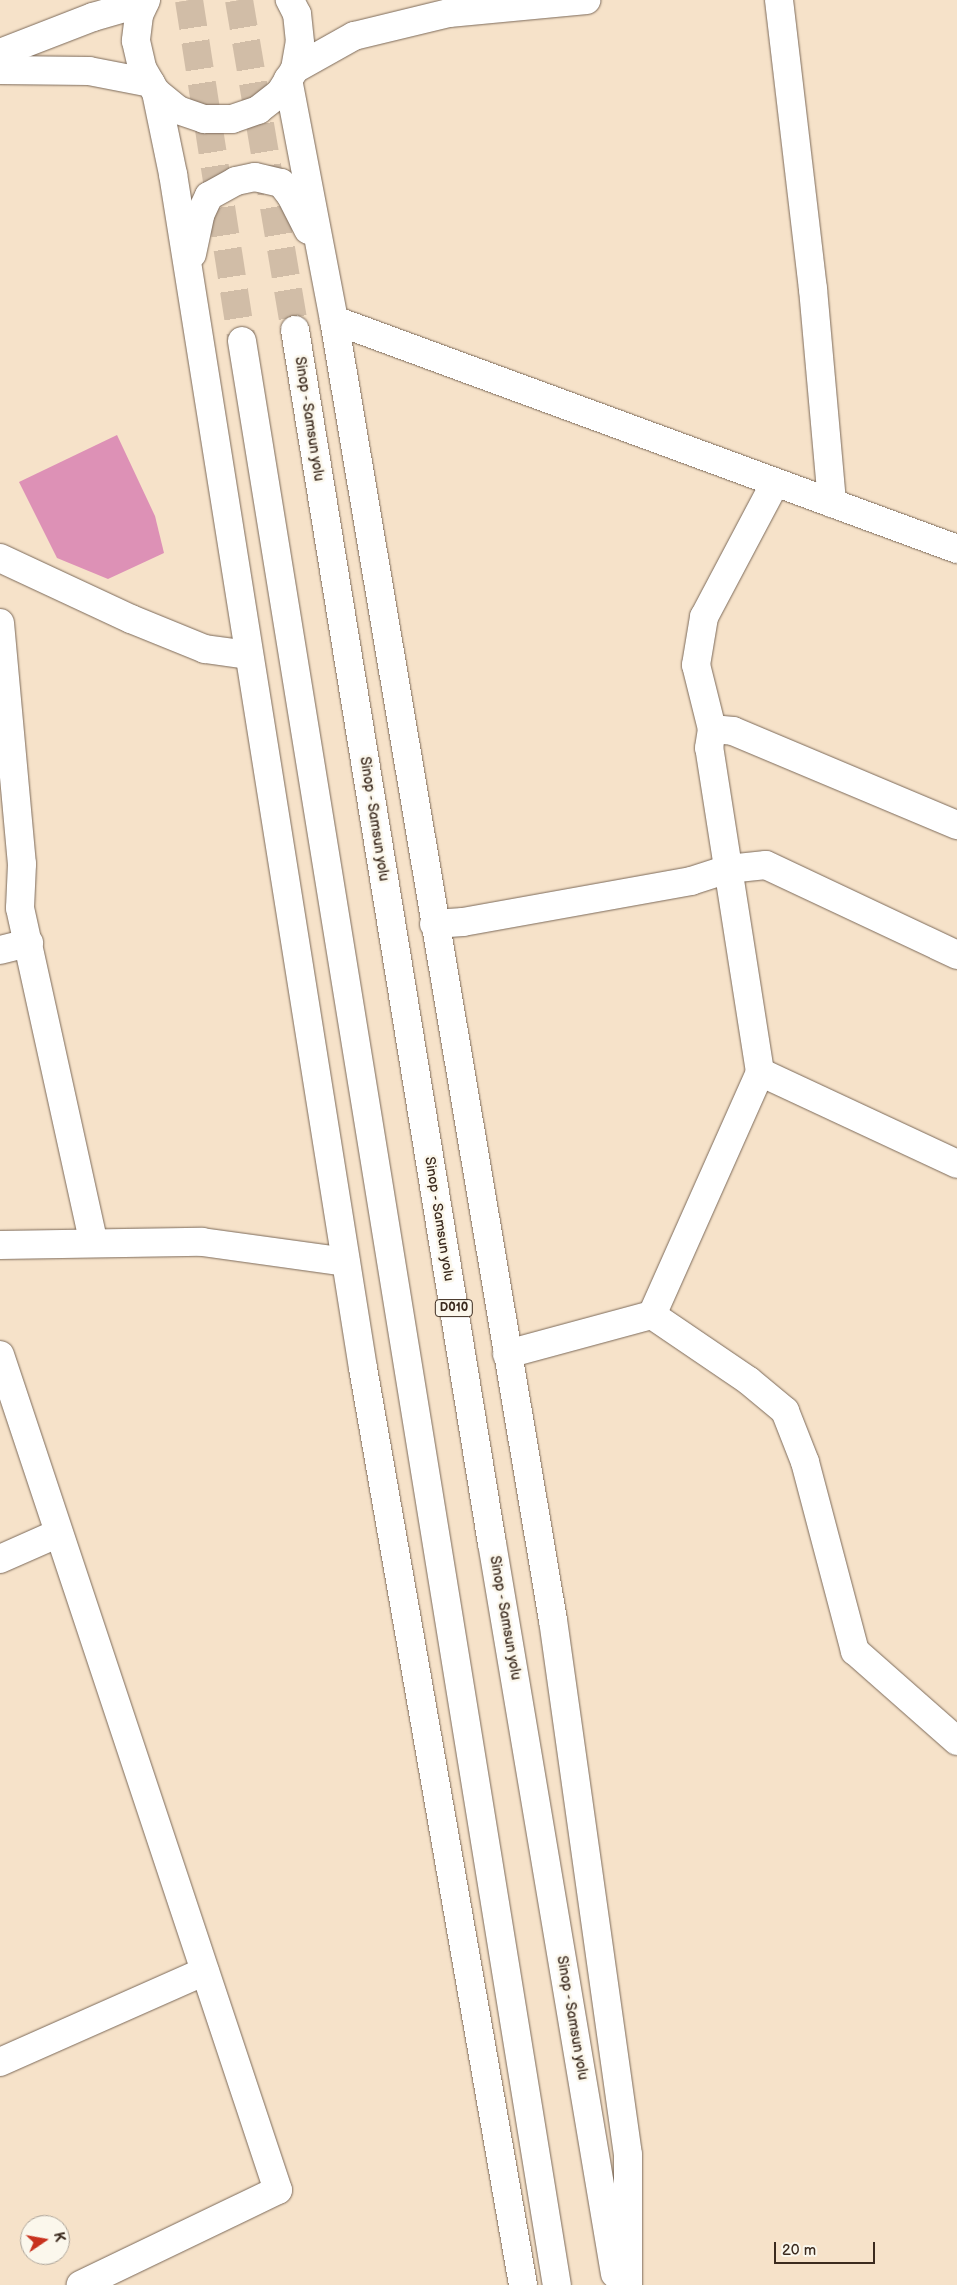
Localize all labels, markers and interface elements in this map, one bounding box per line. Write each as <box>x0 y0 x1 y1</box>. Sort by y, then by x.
street label: Sinop - Samsun yolu <box>291 355 327 483</box>
street label: Sinop - Samsun yolu <box>356 755 392 883</box>
street label: Sinop - Samsun yolu <box>421 1155 457 1283</box>
road number: D010 <box>434 1299 474 1318</box>
street label: Sinop - Samsun yolu <box>486 1554 524 1682</box>
street label: Sinop - Samsun yolu <box>553 1954 591 2082</box>
north arrow <box>20 2215 70 2265</box>
text: K <box>50 2231 68 2243</box>
scale bar <box>777 2232 878 2264</box>
text: 20 m <box>782 2241 816 2260</box>

